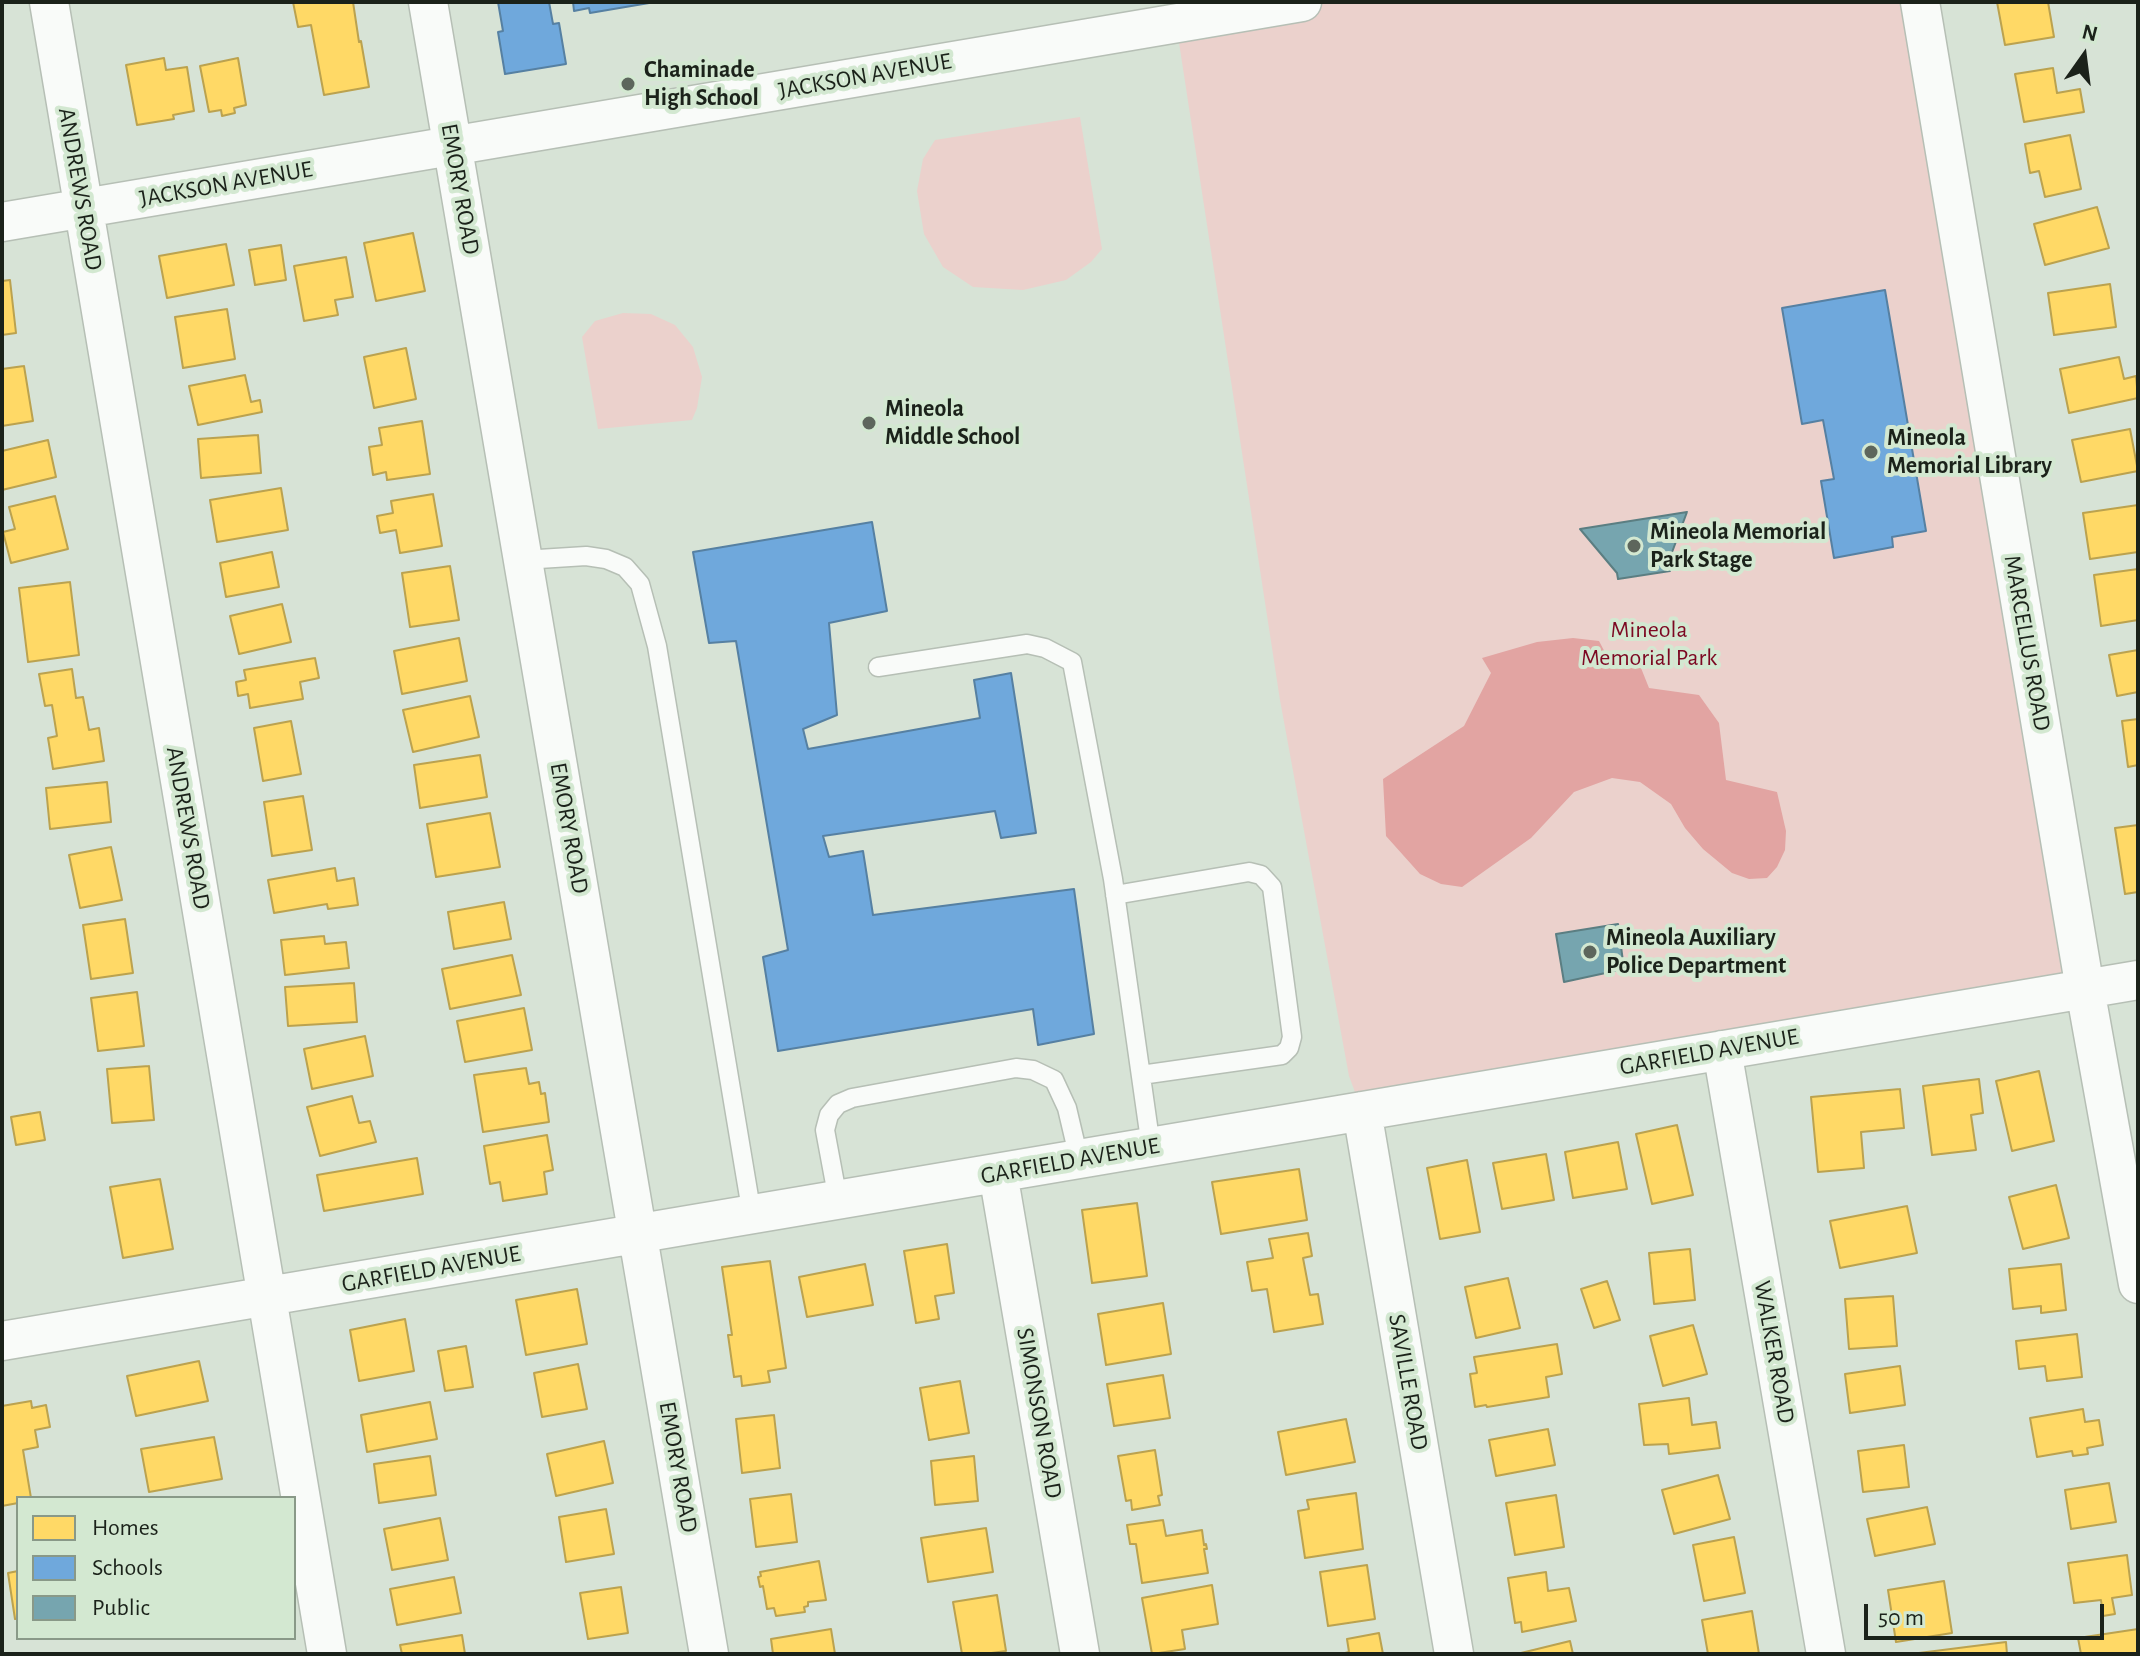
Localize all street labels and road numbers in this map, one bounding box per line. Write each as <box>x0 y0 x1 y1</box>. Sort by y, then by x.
street label: JACKSON AVENUE <box>776 47 954 105</box>
street label: ANDREWS ROAD <box>52 106 108 272</box>
street label: EMORY ROAD <box>434 121 486 257</box>
street label: JACKSON AVENUE <box>137 155 315 213</box>
street label: MARCELLUS ROAD <box>1997 553 2057 733</box>
street label: ANDREWS ROAD <box>160 745 216 911</box>
street label: EMORY ROAD <box>543 760 595 896</box>
street label: GARFIELD AVENUE <box>1617 1022 1801 1082</box>
street label: GARFIELD AVENUE <box>978 1131 1162 1191</box>
street label: GARFIELD AVENUE <box>339 1239 523 1299</box>
street label: WALKER ROAD <box>1747 1279 1801 1425</box>
street label: SAVILLE ROAD <box>1382 1312 1434 1452</box>
street label: SIMONSON ROAD <box>1010 1326 1068 1500</box>
street label: EMORY ROAD <box>652 1399 704 1535</box>

